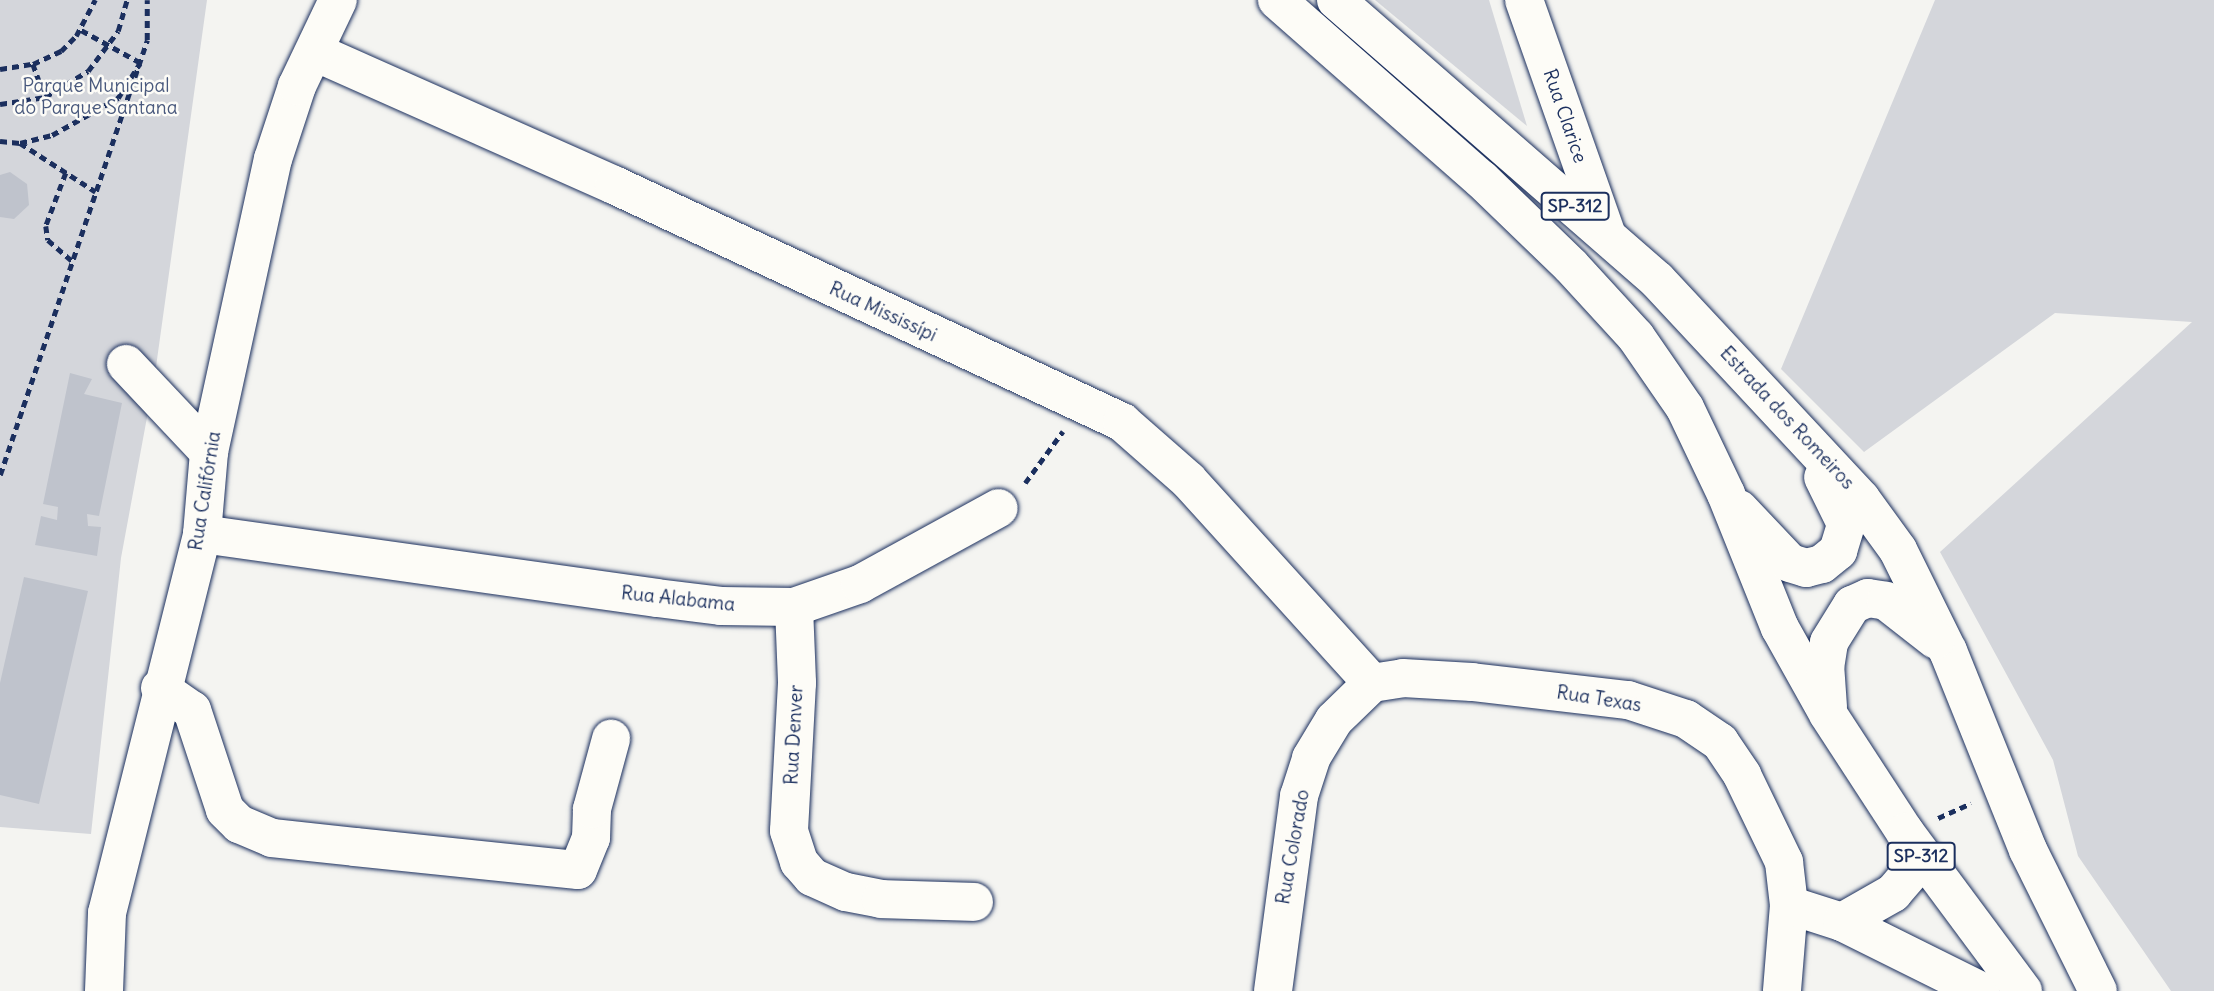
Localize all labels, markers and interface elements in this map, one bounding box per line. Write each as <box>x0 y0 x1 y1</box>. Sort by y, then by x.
street label: Rua Clarice <box>1538 66 1592 166</box>
park label: Parque Municipal do Parque Santana <box>14 75 178 119</box>
road number: SP-312 <box>1540 191 1610 220</box>
street label: Rua Mississípi <box>826 277 940 347</box>
street label: Estrada dos Romeiros <box>1715 342 1859 494</box>
street label: Rua Califórnia <box>184 430 226 552</box>
street label: Rua Alabama <box>620 582 736 616</box>
street label: Rua Texas <box>1555 681 1643 717</box>
street label: Rua Denver <box>780 684 808 786</box>
street label: Rua Colorado <box>1272 788 1314 906</box>
road number: SP-312 <box>1886 842 1956 870</box>

